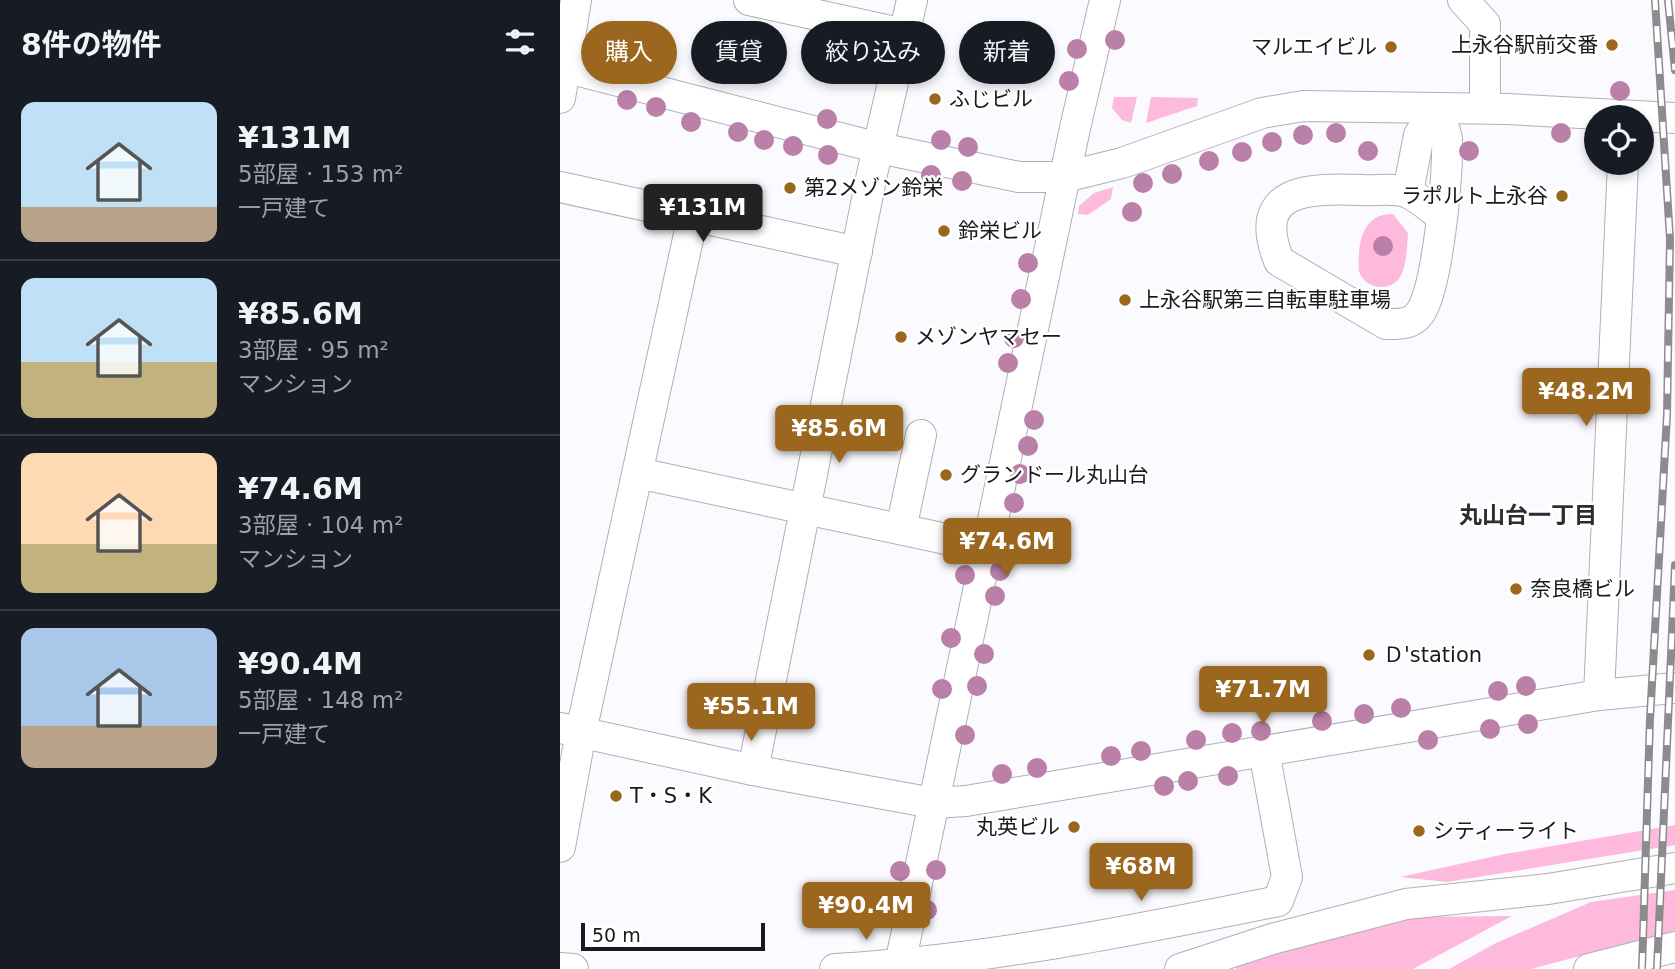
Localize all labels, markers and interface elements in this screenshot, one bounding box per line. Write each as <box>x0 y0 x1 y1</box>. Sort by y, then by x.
chip: 購入 <box>581 21 677 84</box>
chip: 賃貸 <box>691 21 787 84</box>
chip: 絞り込み <box>801 21 945 84</box>
chip: 新着 <box>959 21 1055 84</box>
icon: filters <box>501 23 539 61</box>
text: 8件の物件 <box>21 27 162 62</box>
place label: 上永谷駅前交番 <box>1451 33 1598 57</box>
place label: マルエイビル <box>1251 35 1377 59</box>
marker: 上永谷駅前交番 <box>1604 37 1620 53</box>
marker: マルエイビル <box>1383 39 1399 55</box>
place label: ふじビル <box>949 87 1033 111</box>
marker: ふじビル <box>927 91 943 107</box>
map controls <box>1584 105 1654 175</box>
button: locate <box>1584 105 1654 175</box>
text: ¥131M <box>238 120 351 155</box>
icon: home <box>77 130 161 214</box>
text: 5部屋 · 153 m² <box>238 161 403 187</box>
place label: 第2メゾン鈴栄 <box>804 176 943 200</box>
marker: 第2メゾン鈴栄 <box>782 180 798 196</box>
pin: ¥131M <box>654 184 752 244</box>
place label: ラポルト上永谷 <box>1401 184 1548 208</box>
marker: ラポルト上永谷 <box>1554 188 1570 204</box>
text: ¥131M <box>660 194 746 220</box>
text: 一戸建て <box>238 195 330 221</box>
place label: 鈴栄ビル <box>958 219 1042 243</box>
marker: 鈴栄ビル <box>936 223 952 239</box>
place label: 上永谷駅第三自転車駐車場 <box>1139 288 1391 312</box>
marker: 上永谷駅第三自転車駐車場 <box>1117 292 1133 308</box>
text: ¥85.6M <box>238 296 363 331</box>
icon: home <box>77 306 161 390</box>
place label: メゾンヤマセー <box>915 325 1062 349</box>
marker: メゾンヤマセー <box>893 329 909 345</box>
text: 3部屋 · 95 m² <box>238 337 389 363</box>
pin: ¥48.2M <box>1529 368 1643 428</box>
text: マンション <box>238 371 353 397</box>
text: ¥48.2M <box>1538 378 1634 404</box>
pin: ¥85.6M <box>782 406 896 465</box>
text: ¥85.6M <box>791 415 887 441</box>
place label: グランドール丸山台 <box>960 463 1149 487</box>
marker: グランドール丸山台 <box>938 467 954 483</box>
text: ¥74.6M <box>238 471 363 506</box>
icon: home <box>77 481 161 565</box>
district label: 丸山台一丁目 <box>1459 502 1597 528</box>
text: 3部屋 · 104 m² <box>238 512 403 538</box>
pin: ¥74.6M <box>950 518 1064 578</box>
text: ¥74.6M <box>959 528 1055 554</box>
text: マンション <box>238 546 353 572</box>
place label: 奈良橋ビル <box>1530 577 1635 601</box>
marker: 奈良橋ビル <box>1508 581 1524 597</box>
place label: Ｄ'station <box>1383 643 1482 667</box>
text: ¥90.4M <box>238 646 363 681</box>
marker: Ｄ'station <box>1361 647 1377 663</box>
icon: home <box>77 656 161 740</box>
pin: ¥71.7M <box>1206 666 1320 726</box>
text: ¥71.7M <box>1215 676 1311 702</box>
pin: ¥55.1M <box>694 684 808 743</box>
text: 5部屋 · 148 m² <box>238 687 403 713</box>
text: ¥55.1M <box>703 693 799 719</box>
text: 一戸建て <box>238 721 330 747</box>
place label: T・S・K <box>629 784 713 808</box>
marker: T・S・K <box>608 788 624 804</box>
place label: 丸英ビル <box>976 815 1060 839</box>
marker: 丸英ビル <box>1066 819 1082 835</box>
place label: シティーライト <box>1433 819 1579 843</box>
marker: シティーライト <box>1411 823 1427 839</box>
pin: ¥68M <box>1100 844 1182 903</box>
text: ¥68M <box>1106 853 1176 879</box>
pin: ¥90.4M <box>809 883 923 942</box>
text: ¥90.4M <box>818 892 914 918</box>
scale bar <box>581 920 765 952</box>
text: 50 m <box>592 924 641 946</box>

